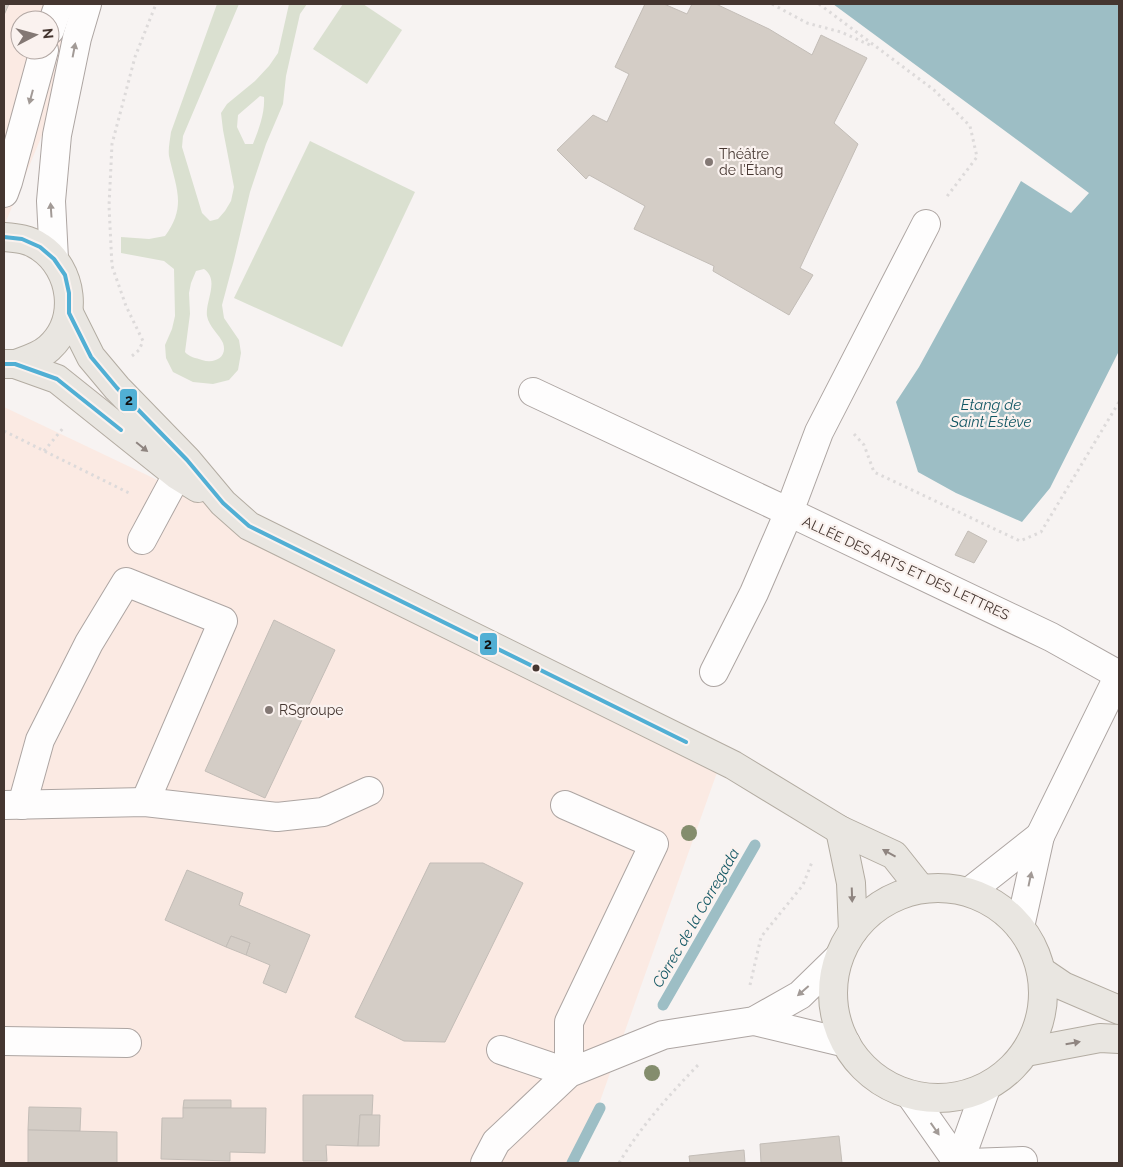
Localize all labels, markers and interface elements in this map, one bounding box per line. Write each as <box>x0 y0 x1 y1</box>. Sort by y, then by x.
north arrow <box>10 10 60 60</box>
text: N <box>39 27 56 40</box>
one-way arrow <box>71 42 79 58</box>
one-way arrow <box>27 90 35 105</box>
place label: Théâtre de l'Étang <box>719 146 783 178</box>
marker: Théâtre de l'Étang <box>703 156 715 168</box>
one-way arrow <box>47 202 55 218</box>
line badge: 2 <box>119 388 138 412</box>
text: 2 <box>125 392 133 408</box>
water label: Etang de Saint Estève <box>949 396 1032 431</box>
one-way arrow <box>135 442 148 453</box>
street label: ALLÉE DES ARTS ET DES LETTRES <box>800 512 1013 623</box>
line badge: 2 <box>479 632 498 656</box>
text: 2 <box>484 636 492 652</box>
unlabelled marker <box>531 663 541 673</box>
place label: RSgroupe <box>279 702 343 718</box>
marker: RSgroupe <box>263 704 275 716</box>
water label: Còrrec de la Corregada <box>649 845 743 991</box>
one-way arrow <box>881 849 896 857</box>
one-way arrow <box>1027 871 1035 887</box>
one-way arrow <box>848 888 856 904</box>
one-way arrow <box>797 986 810 997</box>
one-way arrow <box>1065 1039 1081 1047</box>
one-way arrow <box>930 1123 940 1136</box>

